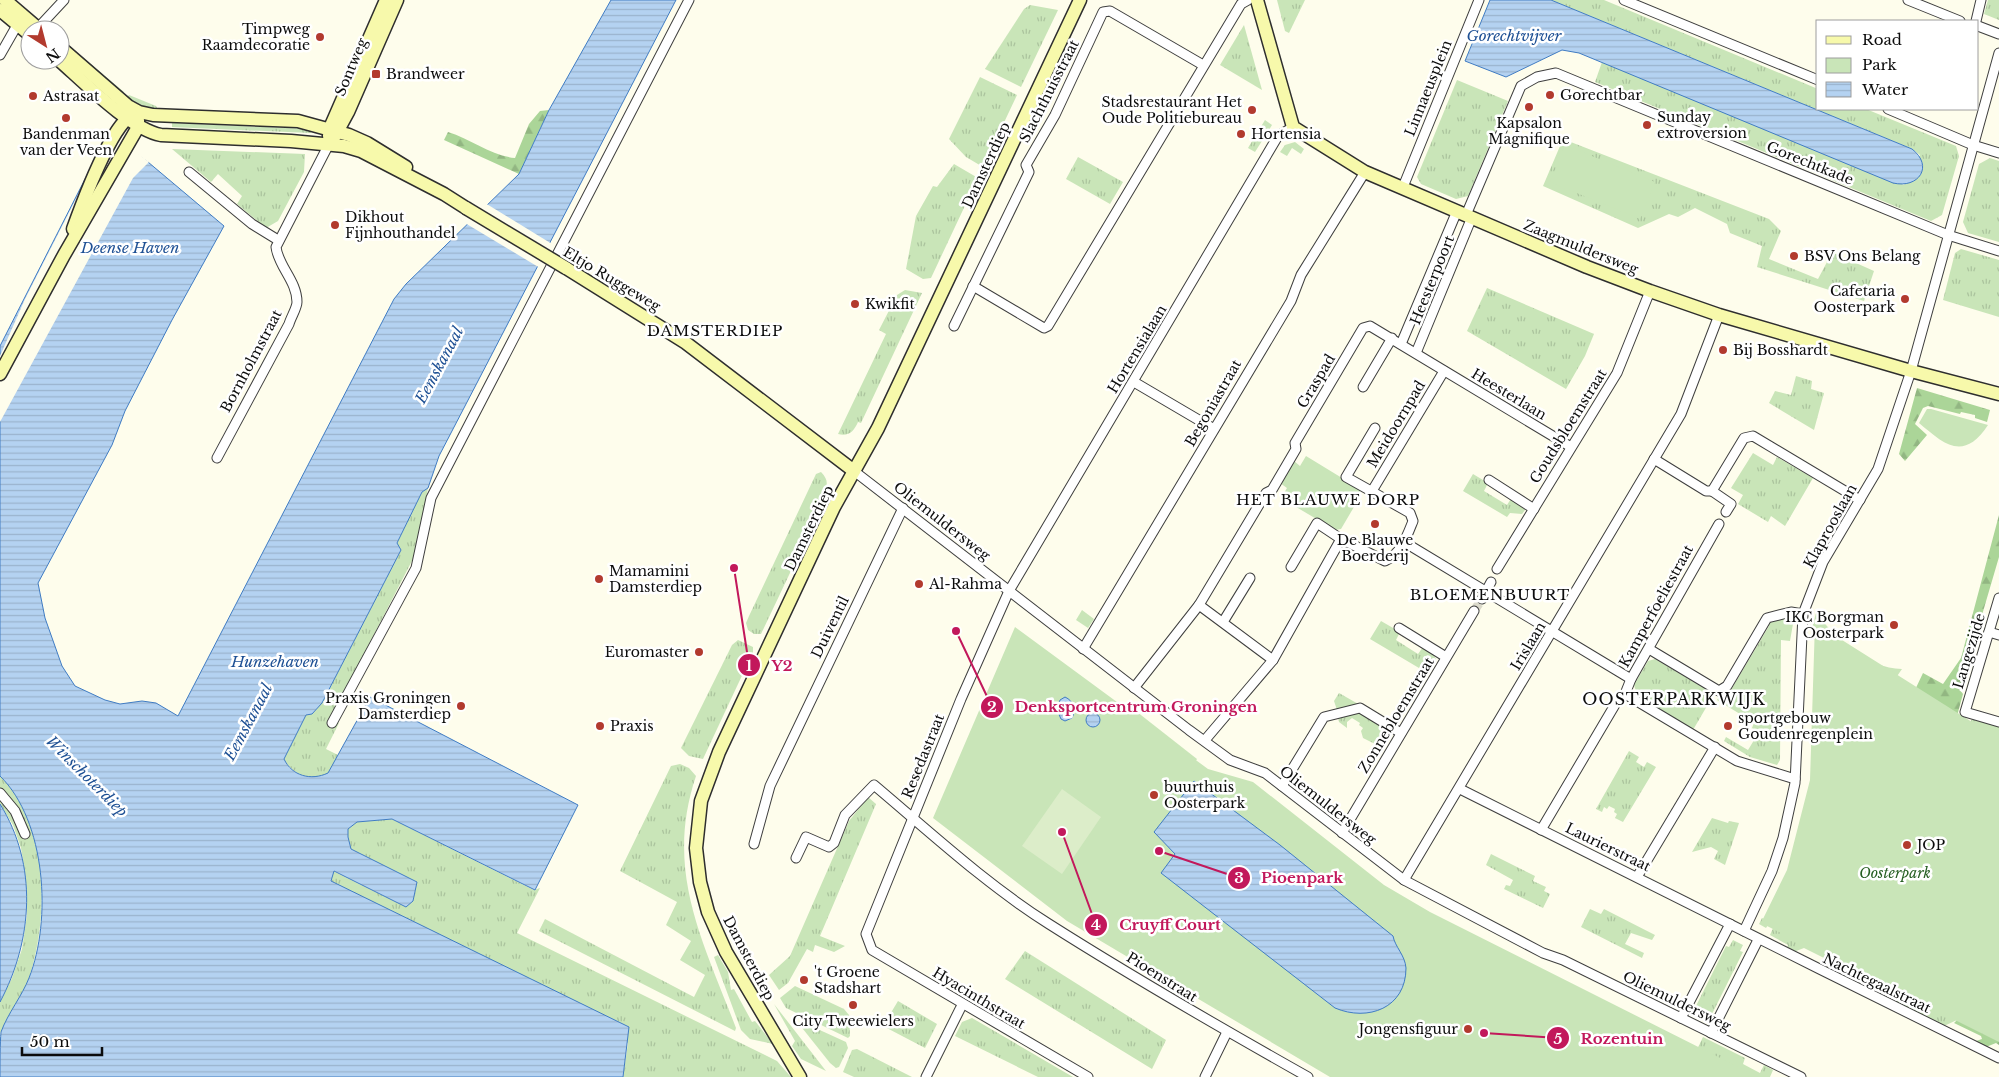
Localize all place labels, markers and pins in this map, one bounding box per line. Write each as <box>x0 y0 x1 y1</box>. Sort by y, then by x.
place label: Timpweg Raamdecoratie <box>202 20 311 54</box>
marker: Timpweg Raamdecoratie <box>314 31 326 43</box>
place label: Brandweer <box>386 65 465 83</box>
marker: Brandweer <box>370 68 382 80</box>
place label: Gorechtbar <box>1560 86 1642 104</box>
place label: Astrasat <box>42 87 100 105</box>
marker: Gorechtbar <box>1544 89 1556 101</box>
marker: Astrasat <box>27 90 39 102</box>
place label: Stadsrestaurant Het Oude Politiebureau <box>1102 93 1243 127</box>
marker: Kapsalon Magnifique <box>1523 101 1535 113</box>
marker: Stadsrestaurant Het Oude Politiebureau <box>1246 104 1258 116</box>
place label: Sunday extroversion <box>1657 108 1747 142</box>
marker: Bandenman van der Veen <box>60 112 72 124</box>
place label: Kapsalon Magnifique <box>1488 114 1570 148</box>
marker: Sunday extroversion <box>1641 119 1653 131</box>
place label: Bandenman van der Veen <box>20 125 113 159</box>
place label: Hortensia <box>1251 125 1321 143</box>
marker: Hortensia <box>1235 128 1247 140</box>
place label: Dikhout Fijnhouthandel <box>345 208 456 242</box>
marker: Dikhout Fijnhouthandel <box>329 219 341 231</box>
place label: BSV Ons Belang <box>1804 247 1921 265</box>
marker: BSV Ons Belang <box>1788 250 1800 262</box>
place label: Cafetaria Oosterpark <box>1814 282 1895 316</box>
marker: Cafetaria Oosterpark <box>1899 293 1911 305</box>
place label: Kwikfit <box>865 295 915 313</box>
marker: Kwikfit <box>849 298 861 310</box>
place label: Bij Bosshardt <box>1733 341 1829 359</box>
marker: Bij Bosshardt <box>1717 344 1729 356</box>
marker: De Blauwe Boerderij <box>1369 518 1381 530</box>
place label: De Blauwe Boerderij <box>1337 531 1413 565</box>
place label: Mamamini Damsterdiep <box>609 562 702 596</box>
marker: Mamamini Damsterdiep <box>593 573 605 585</box>
place label: Al-Rahma <box>928 575 1002 593</box>
marker: Al-Rahma <box>913 578 925 590</box>
place label: IKC Borgman Oosterpark <box>1785 608 1884 642</box>
marker: IKC Borgman Oosterpark <box>1888 619 1900 631</box>
place label: Euromaster <box>605 643 689 661</box>
marker: Euromaster <box>693 646 705 658</box>
callout: Y2 <box>737 650 803 680</box>
place label: Praxis Groningen Damsterdiep <box>325 689 451 723</box>
callout: Denksportcentrum Groningen <box>979 692 1267 722</box>
marker: Praxis Groningen Damsterdiep <box>455 700 467 712</box>
place label: sportgebouw Goudenregenplein <box>1738 709 1873 743</box>
place label: Praxis <box>610 717 654 735</box>
marker: Praxis <box>594 720 606 732</box>
marker: sportgebouw Goudenregenplein <box>1722 720 1734 732</box>
place label: buurthuis Oosterpark <box>1163 778 1246 812</box>
marker: buurthuis Oosterpark <box>1148 789 1160 801</box>
place label: JOP <box>1915 836 1945 854</box>
marker: JOP <box>1901 839 1913 851</box>
callout: Pioenpark <box>1226 863 1353 893</box>
callout: Cruyff Court <box>1084 910 1230 940</box>
place label: 't Groene Stadshart <box>814 963 882 997</box>
marker: 't Groene Stadshart <box>798 974 810 986</box>
marker: City Tweewielers <box>847 999 859 1011</box>
place label: City Tweewielers <box>792 1012 914 1030</box>
place label: Jongensfiguur <box>1357 1020 1458 1038</box>
marker: Jongensfiguur <box>1462 1023 1474 1035</box>
callout: Rozentuin <box>1546 1023 1674 1053</box>

